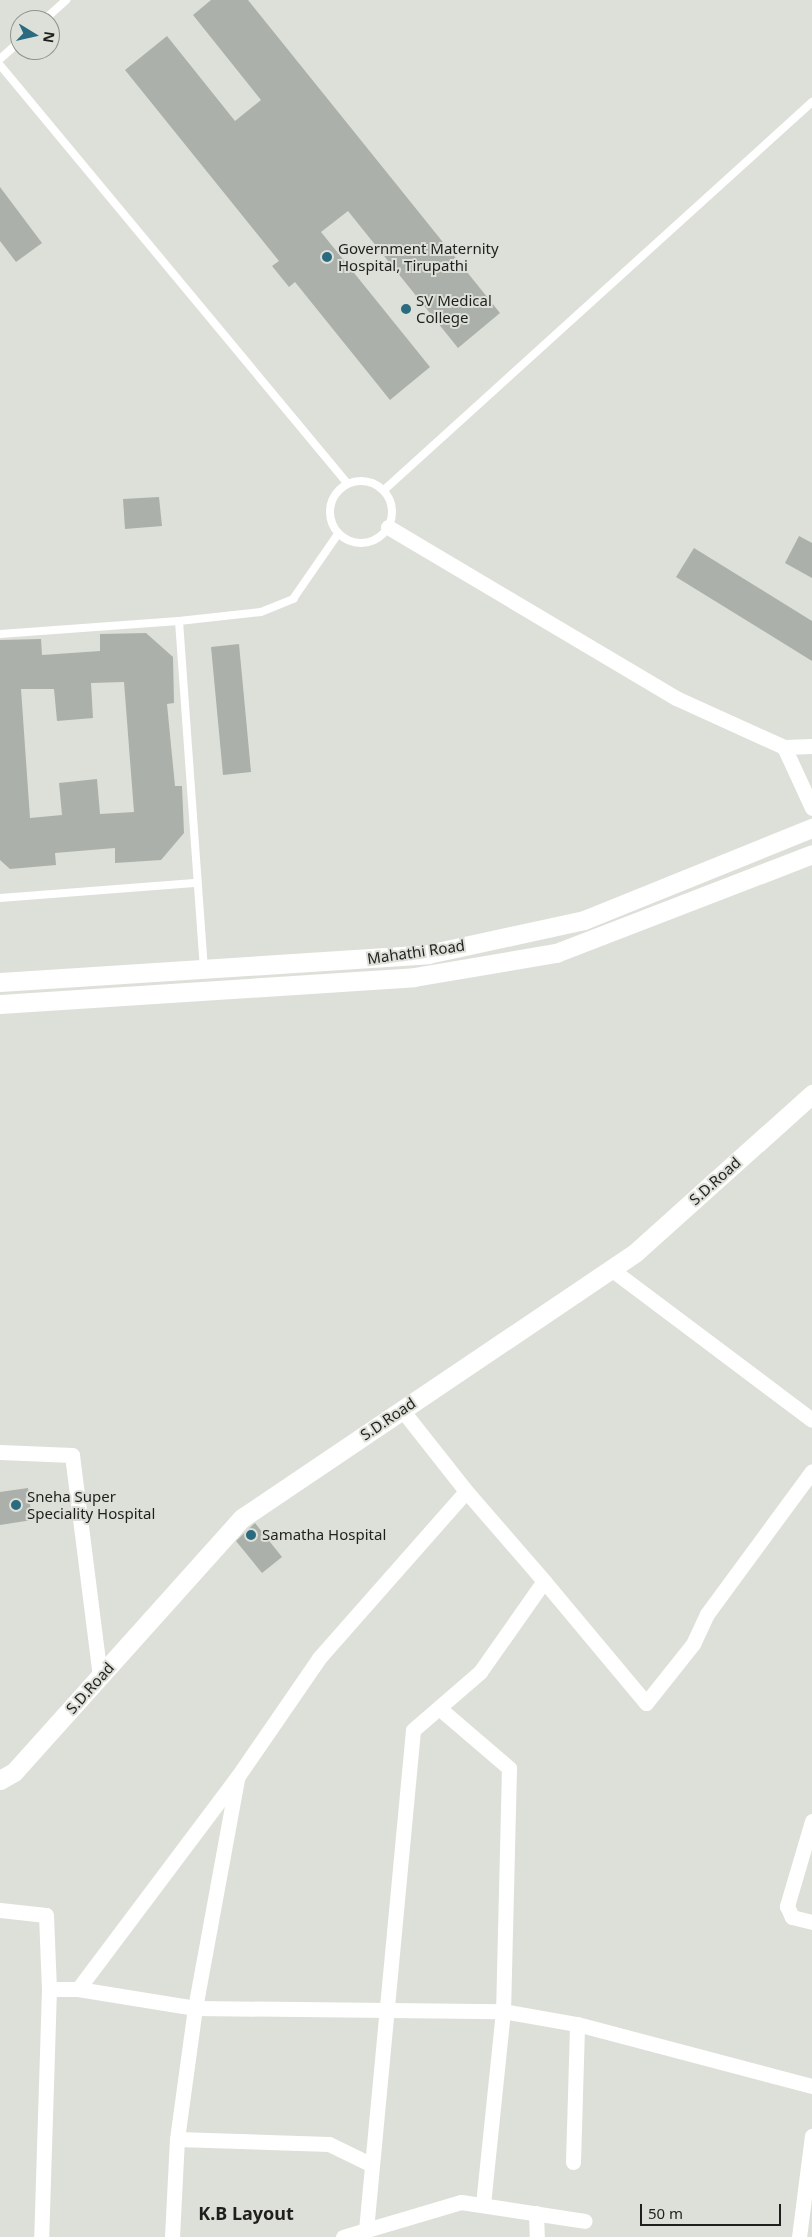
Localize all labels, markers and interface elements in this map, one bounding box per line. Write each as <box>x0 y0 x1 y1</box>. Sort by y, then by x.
north arrow <box>10 10 60 60</box>
text: N <box>39 30 60 44</box>
place label: Government Maternity Hospital, Tirupathi <box>338 239 499 274</box>
marker: Government Maternity Hospital, Tirupathi <box>320 250 334 264</box>
place label: SV Medical College <box>416 291 492 326</box>
marker: SV Medical College <box>400 303 412 315</box>
street label: Mahathi Road <box>366 936 466 968</box>
street label: S.D.Road <box>686 1153 744 1209</box>
street label: S.D.Road <box>357 1394 419 1444</box>
place label: Sneha Super Speciality Hospital <box>27 1487 155 1522</box>
marker: Sneha Super Speciality Hospital <box>9 1498 23 1512</box>
place label: Samatha Hospital <box>262 1526 386 1544</box>
marker: Samatha Hospital <box>244 1528 258 1542</box>
street label: S.D.Road <box>62 1659 118 1717</box>
scale bar <box>642 2194 783 2226</box>
district label: K.B Layout <box>198 2202 294 2224</box>
text: 50 m <box>648 2203 683 2223</box>

